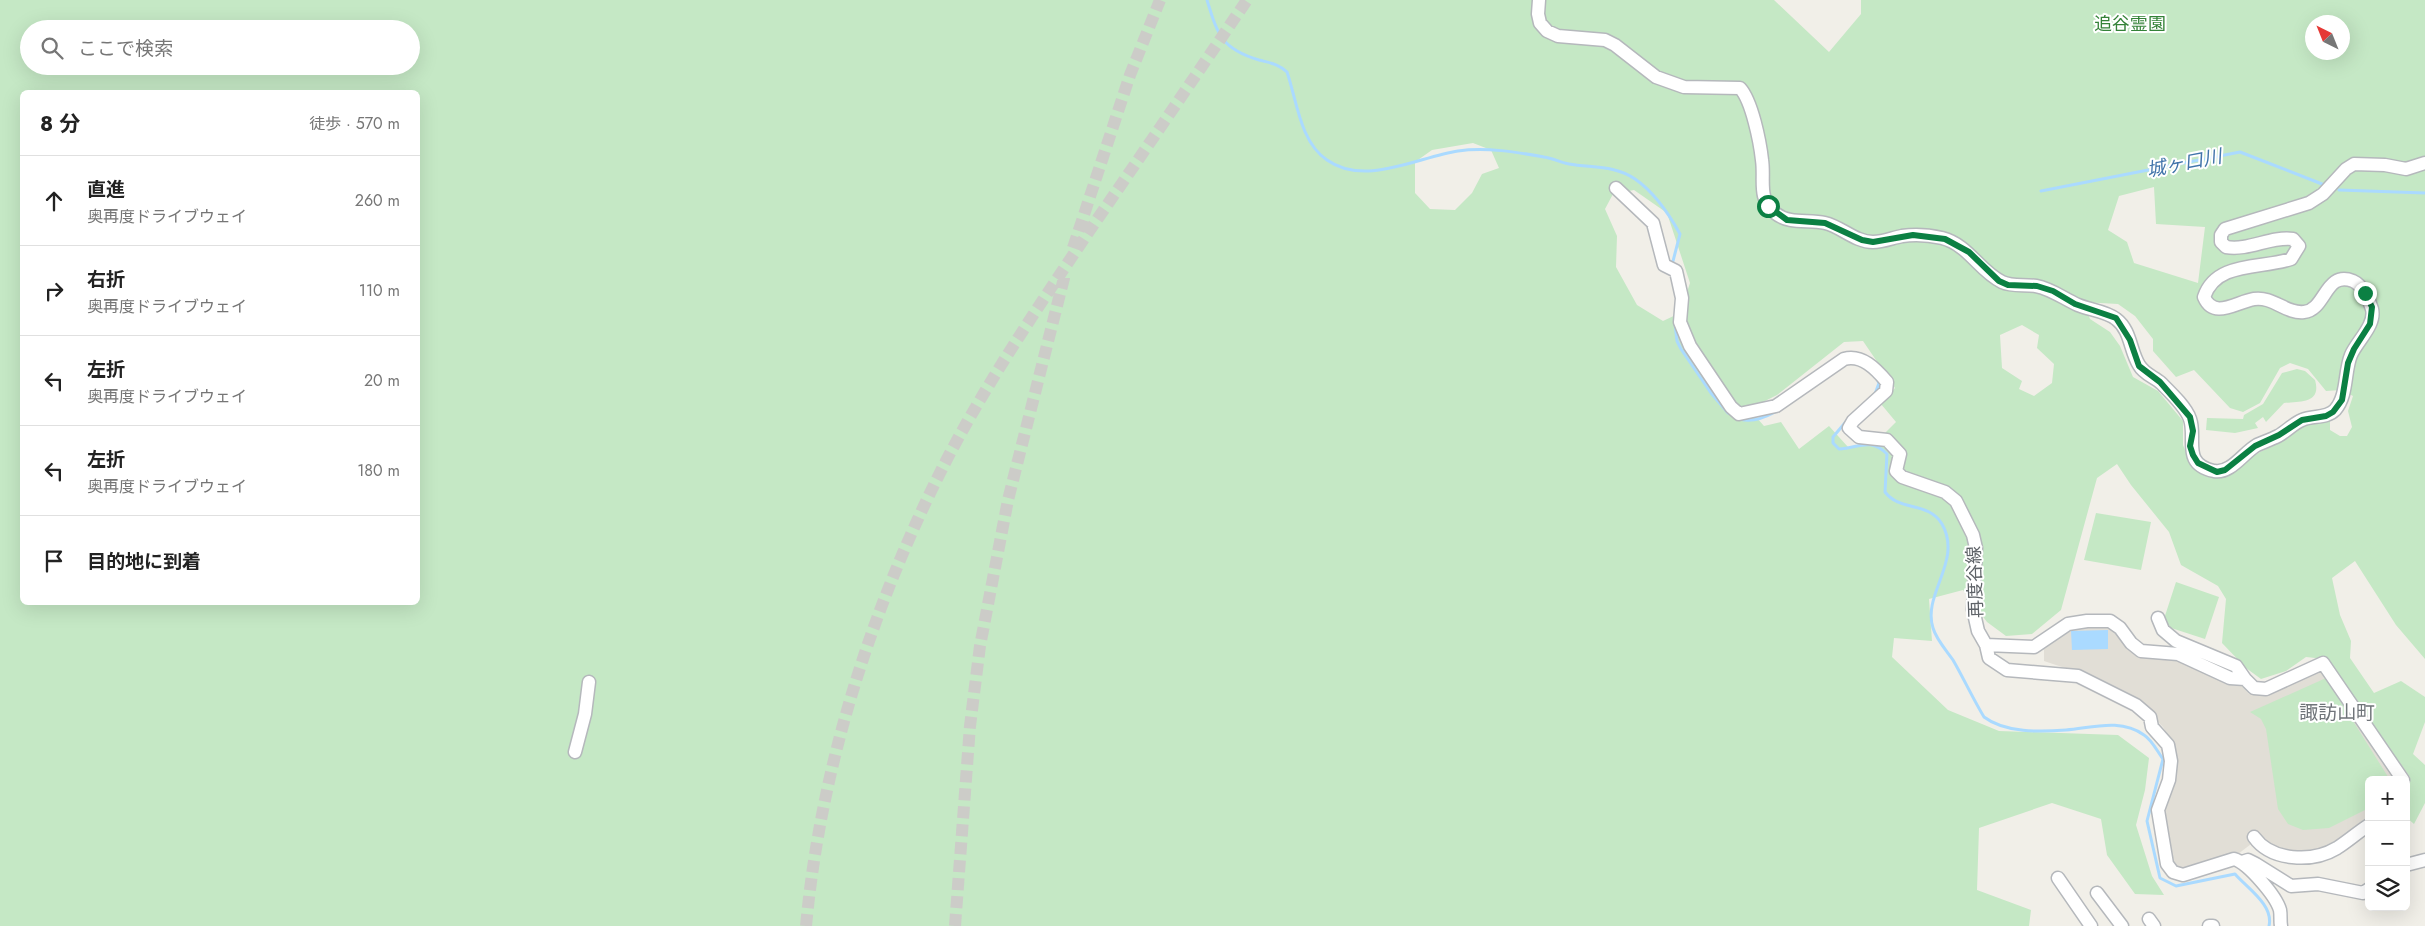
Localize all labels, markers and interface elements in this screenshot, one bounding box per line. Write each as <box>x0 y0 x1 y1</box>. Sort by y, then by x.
park label: 追谷霊園 <box>2094 11 2166 37</box>
north arrow <box>2305 15 2350 60</box>
search box <box>20 20 420 75</box>
icon: search <box>38 34 66 62</box>
text: ここで検索 <box>78 35 173 62</box>
text: 8 分 <box>40 109 80 139</box>
text: 徒歩 · 570 m <box>309 112 400 135</box>
water label: 城ヶ口川 <box>2144 142 2226 184</box>
text: 直進 <box>87 176 125 203</box>
icon: ahead <box>40 187 68 215</box>
text: 260 m <box>355 189 400 212</box>
route start <box>1757 195 1780 218</box>
text: 奥再度ドライブウェイ <box>87 205 247 228</box>
text: 右折 <box>87 266 125 293</box>
icon: right <box>40 277 68 305</box>
text: 110 m <box>359 279 400 302</box>
route end <box>2354 282 2377 305</box>
text: 奥再度ドライブウェイ <box>87 295 247 318</box>
text: 左折 <box>87 356 125 383</box>
icon: left <box>40 367 68 395</box>
text: 20 m <box>364 369 400 392</box>
text: 奥再度ドライブウェイ <box>87 385 247 408</box>
text: 左折 <box>87 446 125 473</box>
icon: left <box>40 457 68 485</box>
text: 180 m <box>357 459 400 482</box>
text: 奥再度ドライブウェイ <box>87 475 247 498</box>
street label: 再度谷線 <box>1961 546 1989 618</box>
icon: arrive <box>40 547 68 575</box>
text: 目的地に到着 <box>87 548 201 575</box>
district label: 諏訪山町 <box>2299 699 2375 726</box>
map controls <box>2365 776 2410 911</box>
button: + <box>2365 776 2410 821</box>
button: − <box>2365 821 2410 866</box>
button: layers <box>2365 866 2410 911</box>

